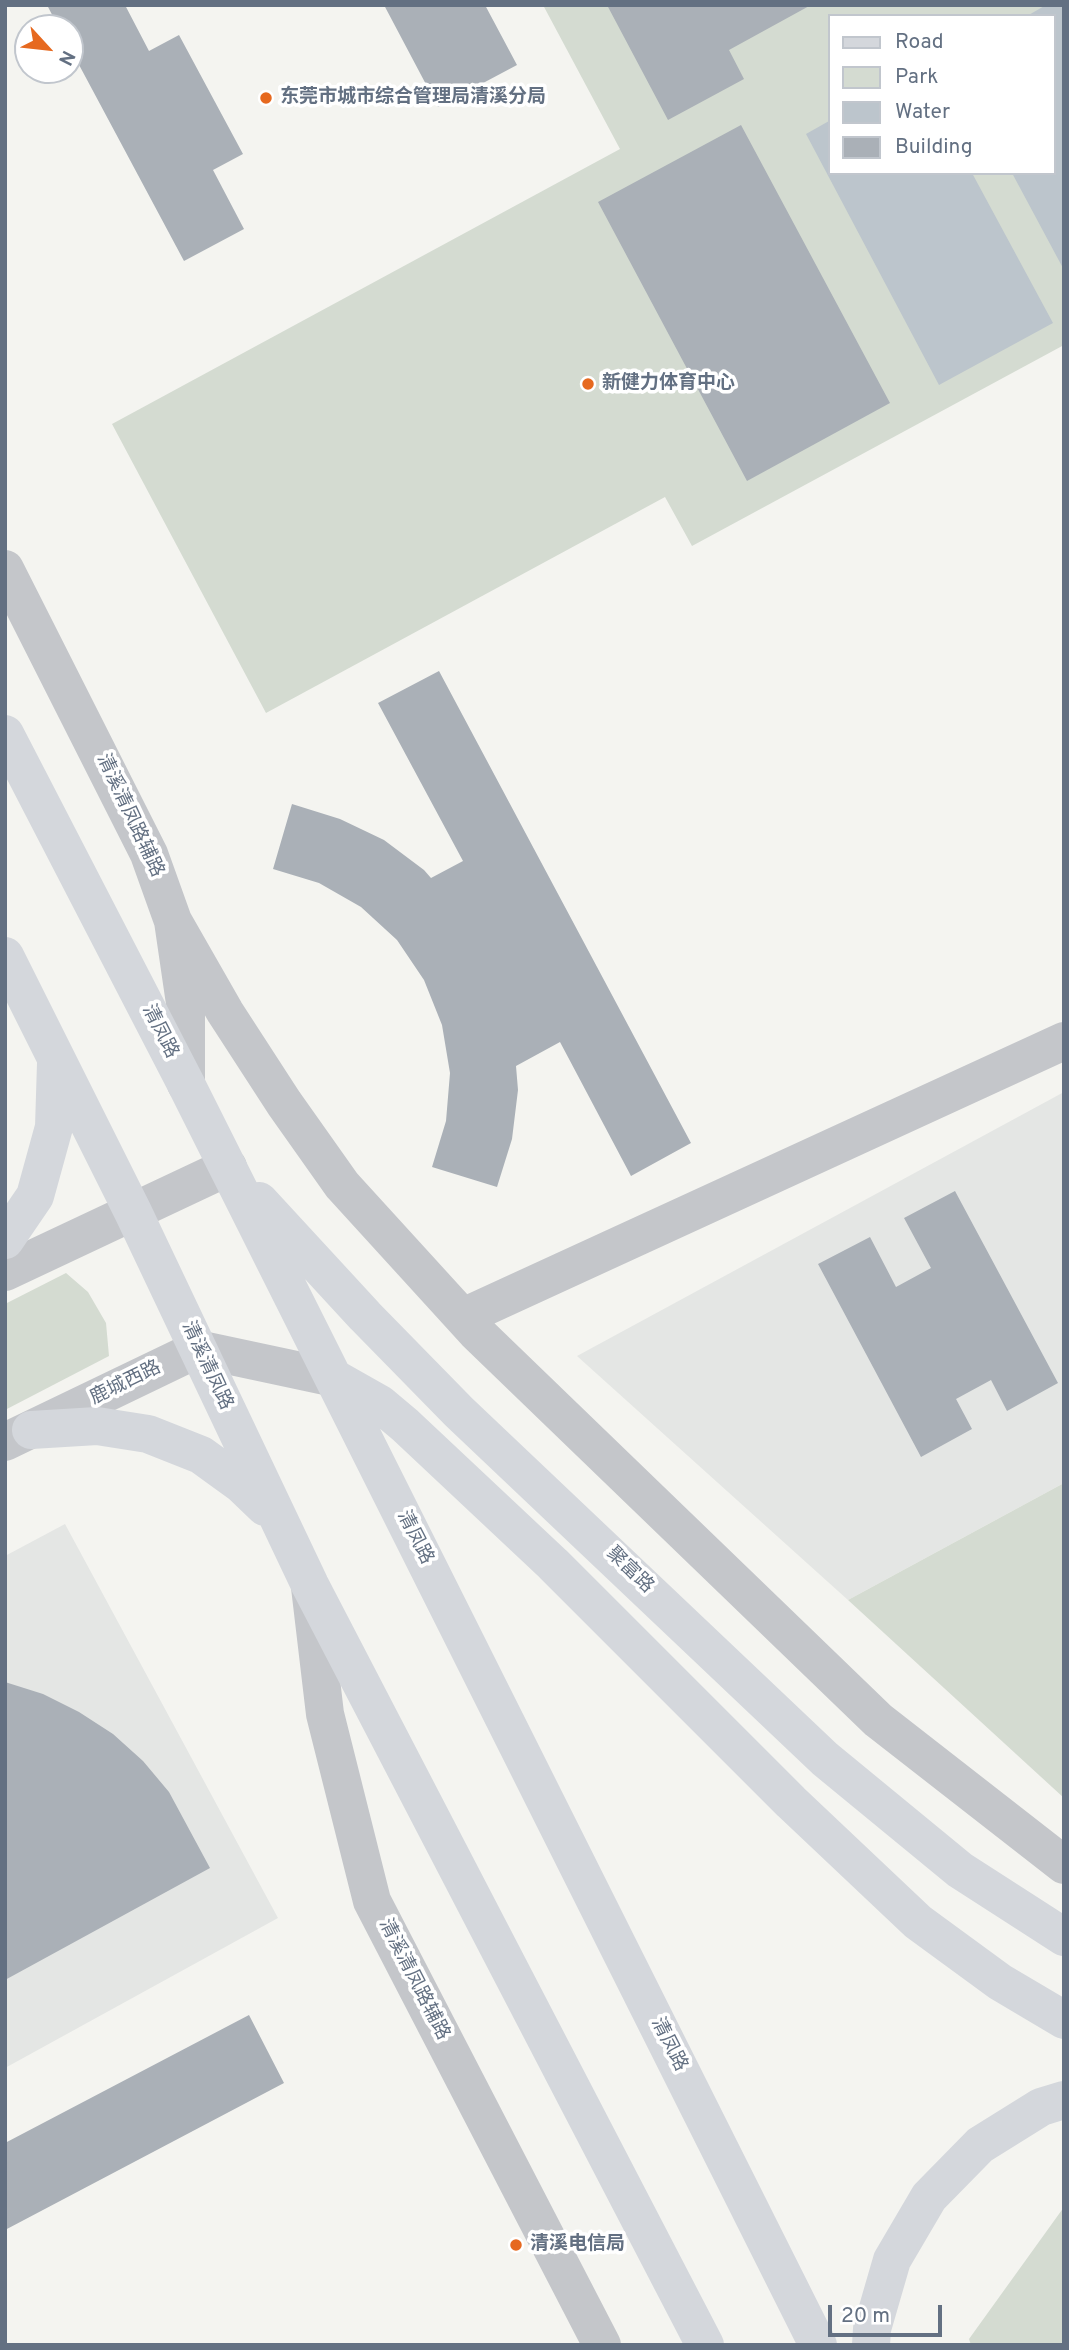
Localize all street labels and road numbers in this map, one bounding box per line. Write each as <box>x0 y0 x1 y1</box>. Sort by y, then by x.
street label: 清溪清凤路辅路 <box>91 751 167 881</box>
street label: 清凤路 <box>136 1001 182 1063</box>
street label: 清溪清凤路 <box>176 1318 236 1414</box>
street label: 鹿城西路 <box>87 1357 165 1411</box>
street label: 清凤路 <box>391 1507 437 1569</box>
street label: 聚富路 <box>601 1543 657 1599</box>
street label: 清溪清凤路辅路 <box>373 1916 453 2044</box>
street label: 清凤路 <box>645 2014 691 2076</box>

